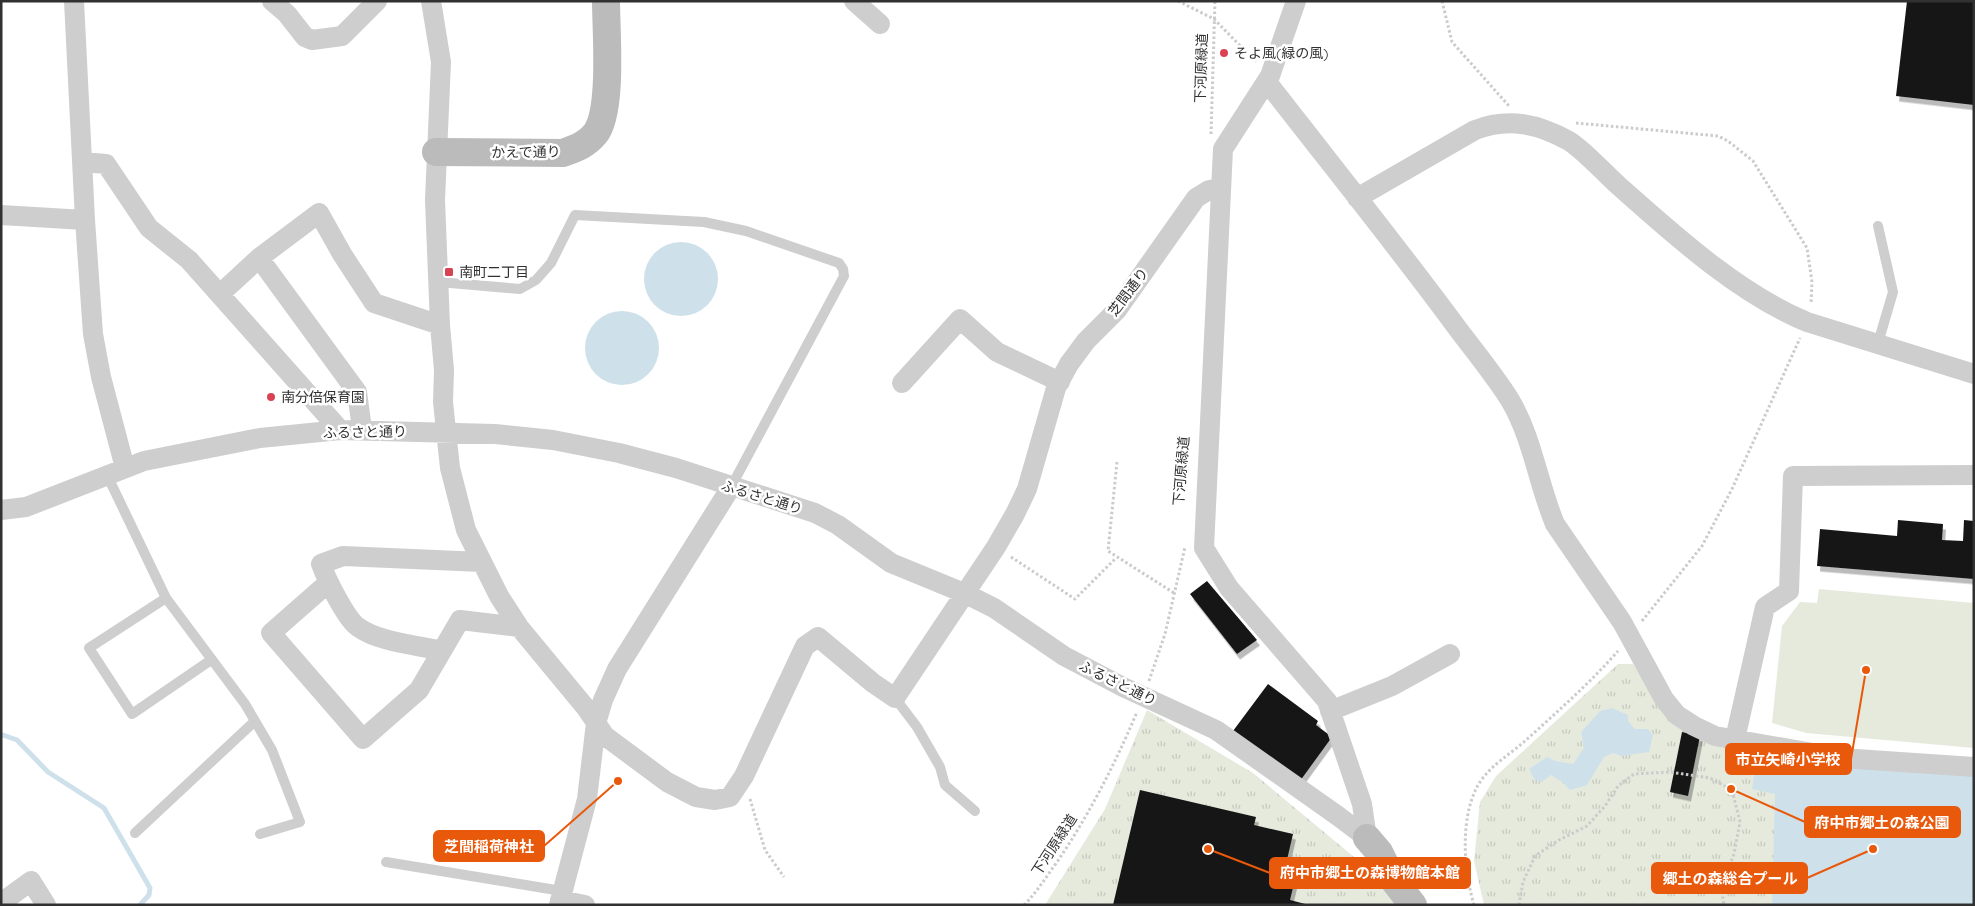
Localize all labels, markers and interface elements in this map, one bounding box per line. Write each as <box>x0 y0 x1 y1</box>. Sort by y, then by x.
street label: 下河原緑道 <box>1191 33 1211 103</box>
place label: そよ風(緑の風) <box>1234 44 1328 62</box>
marker: そよ風(緑の風) <box>1218 47 1230 59</box>
street label: かえで通り <box>491 142 561 162</box>
place label: 南町二丁目 <box>459 263 529 281</box>
street label: 芝間通り <box>1104 264 1152 320</box>
marker: 南町二丁目 <box>443 266 455 278</box>
place label: 南分倍保育園 <box>281 388 365 406</box>
marker: 南分倍保育園 <box>265 391 277 403</box>
street label: ふるさと通り <box>323 422 407 442</box>
street label: 下河原緑道 <box>1169 435 1193 507</box>
street label: ふるさと通り <box>719 476 805 518</box>
street label: ふるさと通り <box>1076 656 1160 710</box>
callout: 市立矢崎小学校 <box>1726 744 1851 774</box>
text: 市立矢崎小学校 <box>1735 750 1841 769</box>
callout: 府中市郷土の森公園 <box>1805 807 1960 837</box>
street label: 下河原緑道 <box>1027 811 1081 879</box>
text: 府中市郷土の森公園 <box>1814 813 1950 832</box>
callout: 芝間稲荷神社 <box>434 831 544 861</box>
text: 芝間稲荷神社 <box>444 837 534 856</box>
callout: 府中市郷土の森博物館本館 <box>1270 858 1470 888</box>
text: 府中市郷土の森博物館本館 <box>1280 863 1460 882</box>
callout: 郷土の森総合プール <box>1652 863 1807 893</box>
text: 郷土の森総合プール <box>1662 869 1798 888</box>

